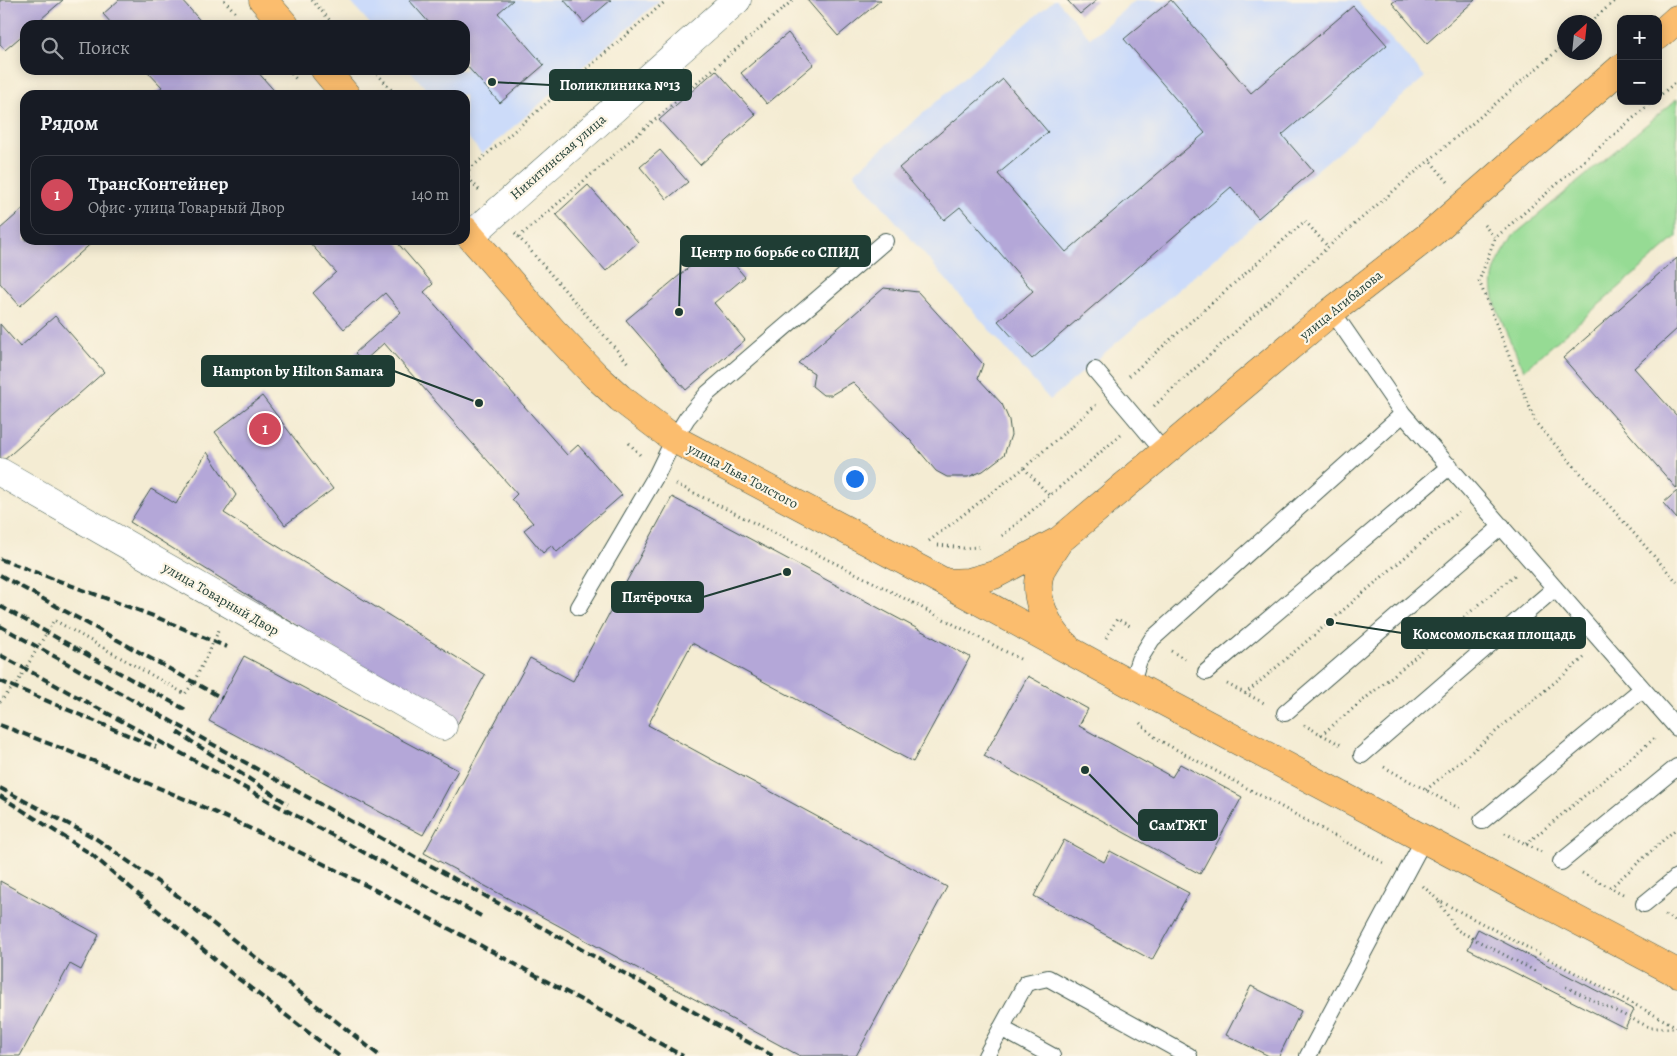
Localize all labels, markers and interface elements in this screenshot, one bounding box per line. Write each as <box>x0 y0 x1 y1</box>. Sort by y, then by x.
north arrow <box>1557 15 1602 60</box>
map controls <box>1617 15 1662 105</box>
button: + <box>1617 15 1662 60</box>
search box <box>20 20 470 75</box>
icon: search <box>38 34 66 62</box>
text: Поиск <box>78 35 130 61</box>
button: − <box>1617 60 1662 105</box>
callout: Поликлиника №13 <box>550 70 691 100</box>
text: Поликлиника №13 <box>559 75 681 95</box>
text: Рядом <box>40 109 98 137</box>
street label: Никитинская улица <box>506 110 610 204</box>
text: ТрансКонтейнер <box>88 171 228 197</box>
text: 1 <box>54 184 60 206</box>
text: 140 m <box>411 184 449 206</box>
text: Офис · улица Товарный Двор <box>88 197 285 219</box>
callout: Центр по борьбе со СПИД <box>681 236 870 266</box>
text: Центр по борьбе со СПИД <box>691 242 859 262</box>
street label: улица Агибалова <box>1295 265 1387 345</box>
callout: Hampton by Hilton Samara <box>202 356 394 386</box>
text: Hampton by Hilton Samara <box>212 361 384 381</box>
pin: 1 <box>249 410 281 448</box>
street label: улица Льва Толстого <box>684 438 802 513</box>
your location <box>842 466 868 492</box>
street label: улица Товарный Двор <box>158 557 283 640</box>
callout: Пятёрочка <box>612 582 703 612</box>
text: Пятёрочка <box>622 587 693 607</box>
callout: Комсомольская площадь <box>1402 618 1585 648</box>
text: Комсомольская площадь <box>1412 624 1576 644</box>
callout: СамТЖТ <box>1139 810 1217 840</box>
text: СамТЖТ <box>1149 815 1207 835</box>

